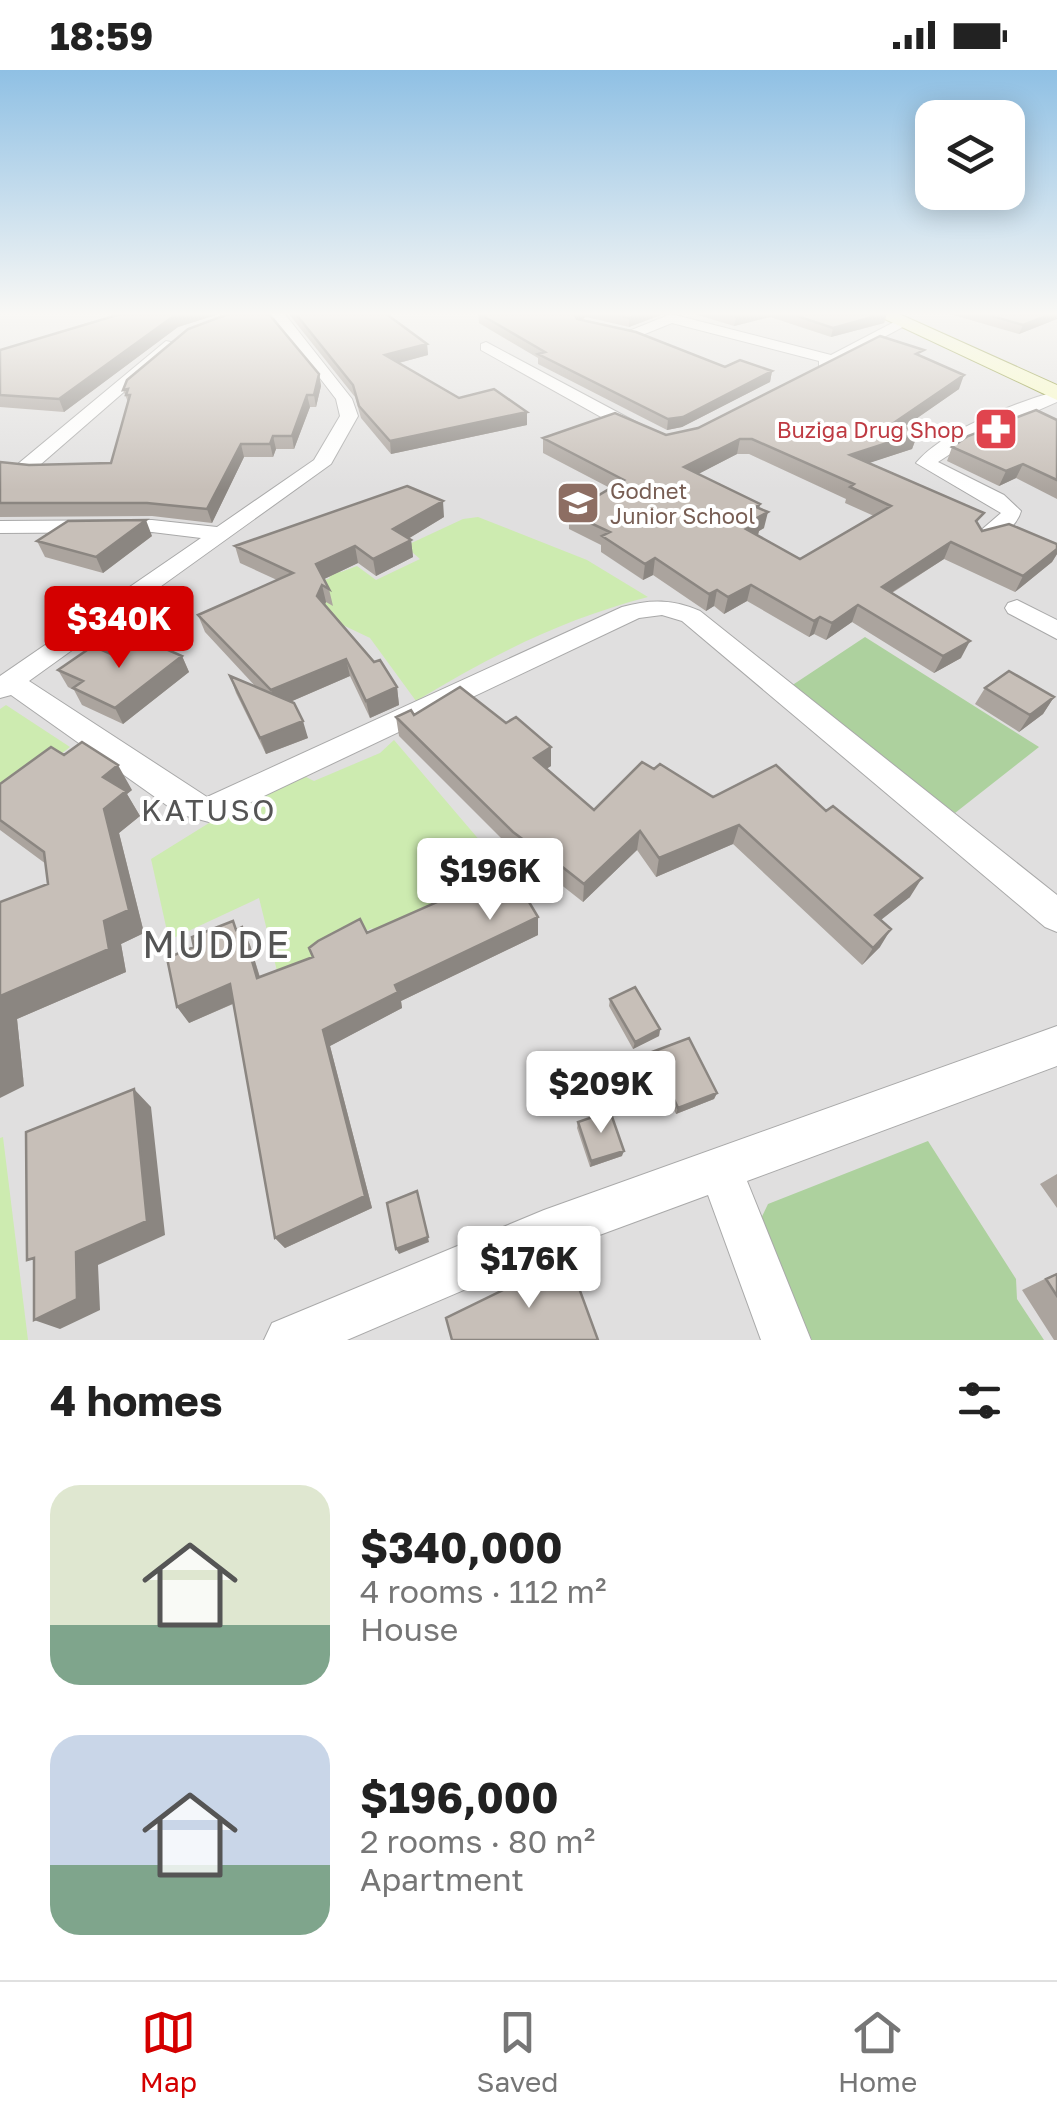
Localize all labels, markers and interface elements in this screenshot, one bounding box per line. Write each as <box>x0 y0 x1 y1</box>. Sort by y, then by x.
text: 18:59 <box>50 13 153 58</box>
map controls <box>915 100 1025 210</box>
button: layers <box>915 100 1025 210</box>
pharmacy icon: Buziga Drug Shop <box>973 406 1019 452</box>
place label: Buziga Drug Shop <box>777 416 964 443</box>
place label: Godnet Junior School <box>610 477 755 529</box>
school or university icon: Godnet Junior School <box>555 480 601 526</box>
pin: $340K <box>49 586 189 671</box>
text: $340K <box>67 599 171 637</box>
district label: KATUSO <box>141 792 277 828</box>
pin: $196K <box>420 838 560 923</box>
text: $196K <box>439 851 541 889</box>
district label: MUDDE <box>142 921 292 966</box>
pin: $209K <box>531 1051 671 1136</box>
text: $209K <box>548 1064 654 1102</box>
pin: $176K <box>459 1226 599 1311</box>
text: $176K <box>480 1239 578 1277</box>
icon: filters <box>952 1373 1007 1428</box>
text: 4 homes <box>50 1375 222 1425</box>
text: $340,000 <box>360 1522 563 1572</box>
icon: home <box>130 1525 250 1645</box>
text: 4 rooms · 112 m² <box>360 1572 606 1610</box>
text: House <box>360 1610 458 1648</box>
text: $196,000 <box>360 1772 558 1822</box>
icon: home <box>130 1775 250 1895</box>
text: 2 rooms · 80 m² <box>360 1822 595 1860</box>
text: Apartment <box>360 1860 524 1898</box>
tab: Map <box>140 2005 197 2098</box>
tab: Saved <box>477 2005 558 2098</box>
tab: Home <box>838 2005 917 2098</box>

